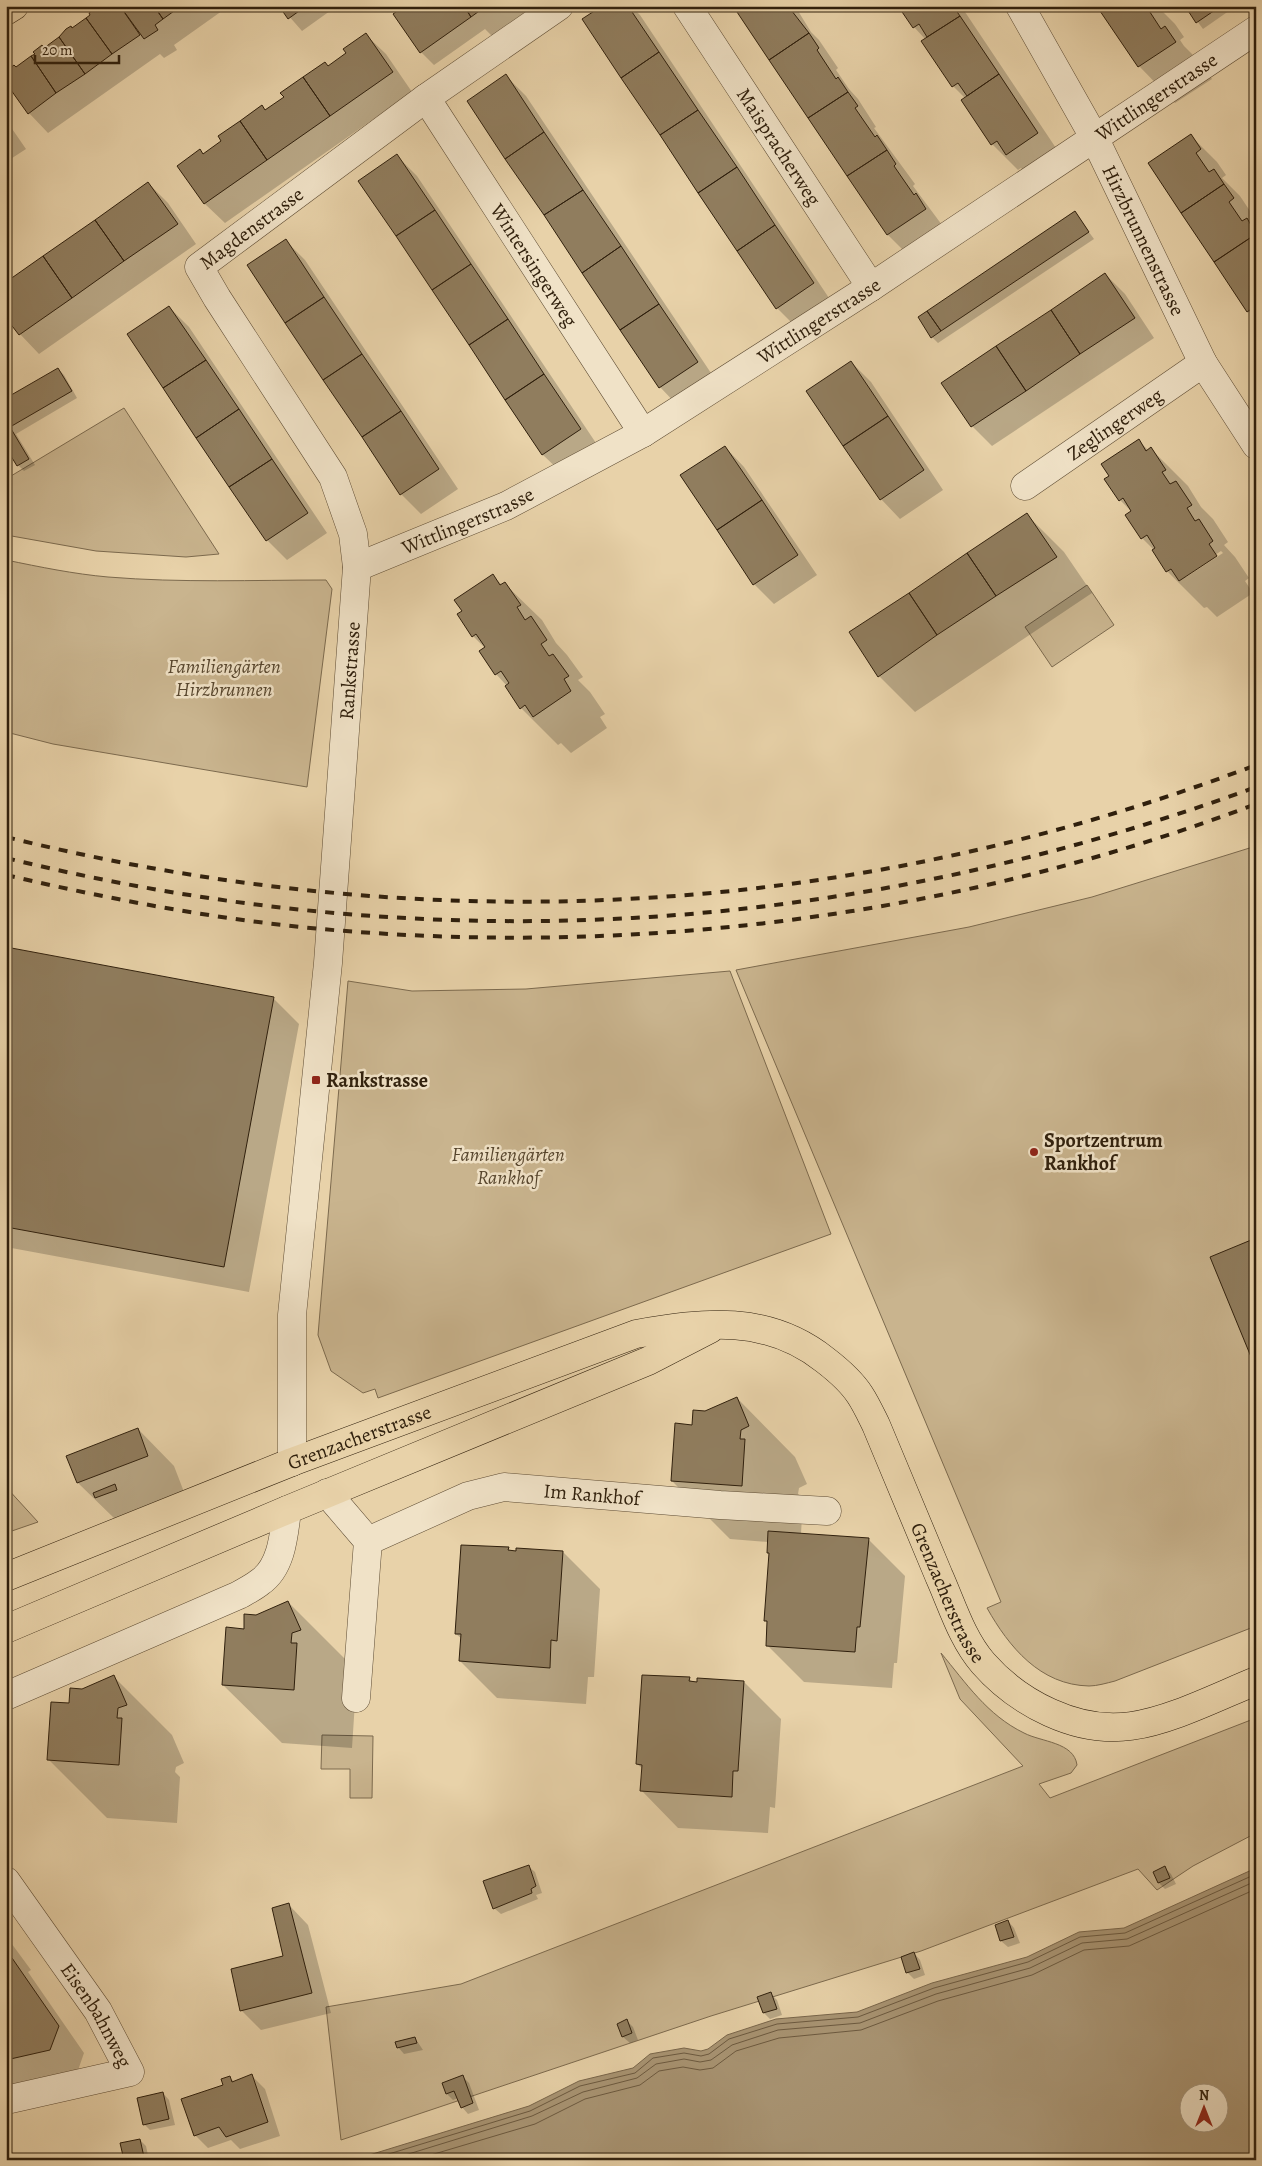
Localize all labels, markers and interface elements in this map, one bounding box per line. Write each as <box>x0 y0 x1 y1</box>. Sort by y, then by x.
scale bar <box>35 32 119 64</box>
text: 20 m <box>42 40 73 60</box>
street label: Wittlingerstrasse <box>1089 46 1223 148</box>
street label: Maispracherweg <box>731 82 828 211</box>
street label: Hirzbrunnenstrasse <box>1096 160 1192 320</box>
street label: Magdenstrasse <box>194 180 309 276</box>
street label: Wintersingerweg <box>484 197 584 332</box>
street label: Wittlingerstrasse <box>751 271 886 370</box>
street label: Zeglingerweg <box>1061 381 1168 467</box>
street label: Wittlingerstrasse <box>397 480 539 561</box>
street label: Rankstrasse <box>332 620 366 721</box>
park label: Familiengärten Hirzbrunnen <box>167 653 281 703</box>
place label: Rankstrasse <box>326 1067 428 1094</box>
marker: Rankstrasse <box>310 1074 322 1086</box>
place label: Sportzentrum Rankhof <box>1044 1127 1163 1177</box>
park label: Familiengärten Rankhof <box>451 1141 565 1191</box>
marker: Sportzentrum Rankhof <box>1028 1146 1040 1158</box>
street label: Grenzacherstrasse <box>284 1398 435 1476</box>
street label: Im Rankhof <box>542 1477 645 1512</box>
street label: Grenzacherstrasse <box>905 1518 991 1669</box>
street label: Eisenbahnweg <box>54 1957 139 2072</box>
north arrow <box>1180 2084 1230 2134</box>
text: N <box>1199 2086 1209 2105</box>

